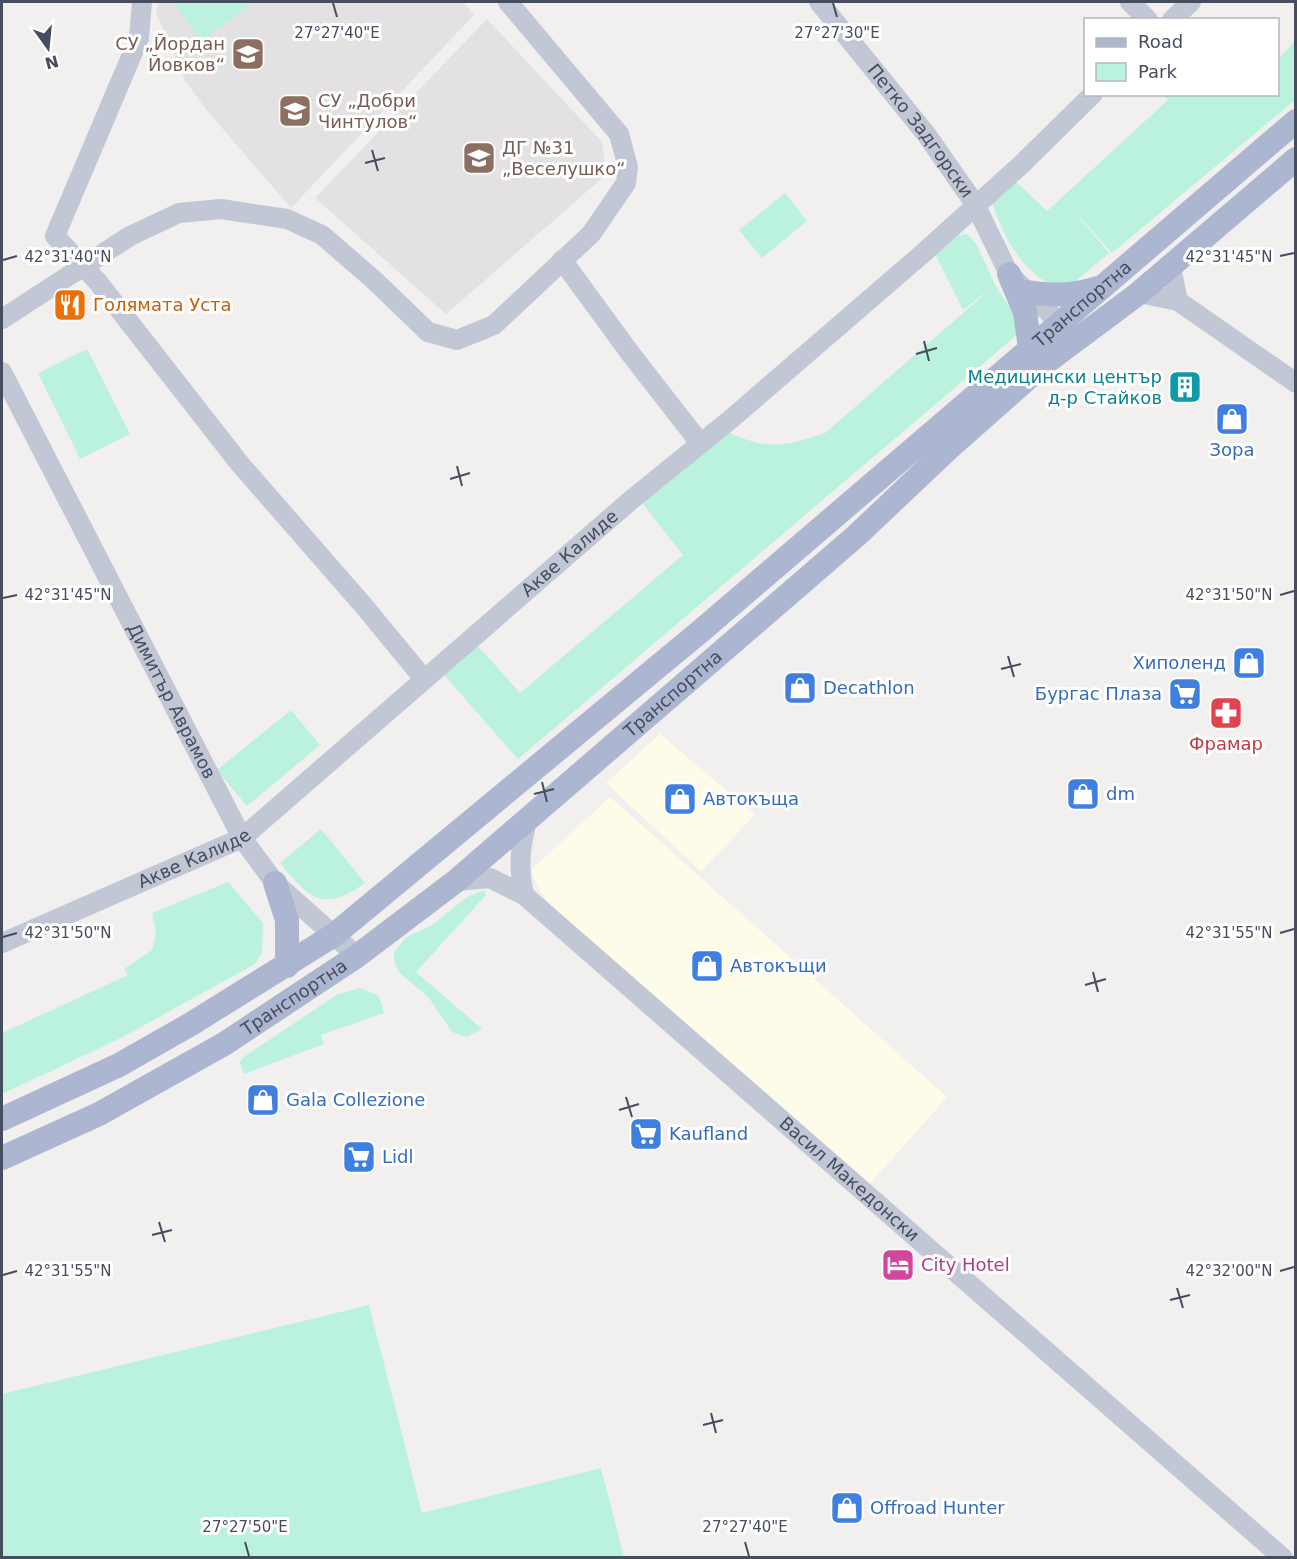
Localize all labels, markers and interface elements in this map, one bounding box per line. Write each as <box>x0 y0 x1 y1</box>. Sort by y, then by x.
north arrow <box>18 18 78 78</box>
legend <box>1084 18 1279 96</box>
text: 27°27'40"E <box>294 24 380 42</box>
text: 27°27'30"E <box>794 24 880 42</box>
text: Road <box>1138 31 1183 52</box>
place label: СУ „Йордан Йовков“ <box>115 33 225 75</box>
school or university icon: СУ „Йордан Йовков“ <box>230 36 266 72</box>
text: N <box>43 51 61 73</box>
street label: Петко Задгорски <box>863 59 978 201</box>
text: Park <box>1138 61 1177 82</box>
place label: СУ „Добри Чинтулов“ <box>318 90 417 132</box>
school or university icon: СУ „Добри Чинтулов“ <box>277 93 313 129</box>
place label: ДГ №31 „Веселушко“ <box>502 137 626 179</box>
school or university icon: ДГ №31 „Веселушко“ <box>461 140 497 176</box>
text: 42°31'40"N <box>24 248 112 266</box>
text: 42°31'45"N <box>1185 248 1273 266</box>
street label: Транспортна <box>1028 256 1135 352</box>
restaurant icon: Голямата Уста <box>52 287 88 323</box>
place label: Голямата Уста <box>93 294 232 315</box>
place label: Медицински център д-р Стайков <box>968 366 1162 408</box>
building icon: Медицински център д-р Стайков <box>1167 369 1203 405</box>
shop icon: Зора <box>1214 401 1250 437</box>
place label: Зора <box>1209 439 1255 460</box>
street label: Акве Калиде <box>517 505 622 601</box>
text: 42°31'45"N <box>24 586 112 604</box>
text: 42°31'50"N <box>1185 586 1273 604</box>
street label: Димитър Аврамов <box>123 619 221 782</box>
street label: Транспортна <box>619 645 726 742</box>
shop icon: Хиполенд <box>1231 645 1267 681</box>
place label: Хиполенд <box>1132 652 1226 673</box>
shop icon: Decathlon <box>782 670 818 706</box>
supermarket icon: Бургас Плаза <box>1167 676 1203 712</box>
place label: Decathlon <box>823 677 915 698</box>
place label: Бургас Плаза <box>1035 683 1162 704</box>
pharmacy icon: Фрамар <box>1208 695 1244 731</box>
place label: Фрамар <box>1189 733 1263 754</box>
shop icon: dm <box>1065 776 1101 812</box>
shop icon: Автокъща <box>662 781 698 817</box>
place label: dm <box>1106 783 1135 804</box>
place label: Автокъща <box>703 788 799 809</box>
street label: Акве Калиде <box>134 824 255 892</box>
text: 42°31'50"N <box>24 924 112 942</box>
text: 42°31'55"N <box>1185 924 1273 942</box>
shop icon: Автокъщи <box>689 948 725 984</box>
street label: Транспортна <box>236 954 351 1040</box>
place label: Автокъщи <box>730 955 827 976</box>
shop icon: Gala Collezione <box>245 1082 281 1118</box>
place label: Gala Collezione <box>286 1089 425 1110</box>
street label: Васил Македонски <box>775 1112 924 1245</box>
supermarket icon: Kaufland <box>628 1116 664 1152</box>
place label: Kaufland <box>669 1123 748 1144</box>
supermarket icon: Lidl <box>341 1139 377 1175</box>
place label: Lidl <box>382 1146 413 1167</box>
hotel icon: City Hotel <box>880 1247 916 1283</box>
place label: City Hotel <box>921 1254 1010 1275</box>
text: 42°31'55"N <box>24 1262 112 1280</box>
text: 42°32'00"N <box>1185 1262 1273 1280</box>
shop icon: Offroad Hunter <box>829 1490 865 1526</box>
place label: Offroad Hunter <box>870 1497 1005 1518</box>
text: 27°27'50"E <box>202 1518 288 1536</box>
text: 27°27'40"E <box>702 1518 788 1536</box>

